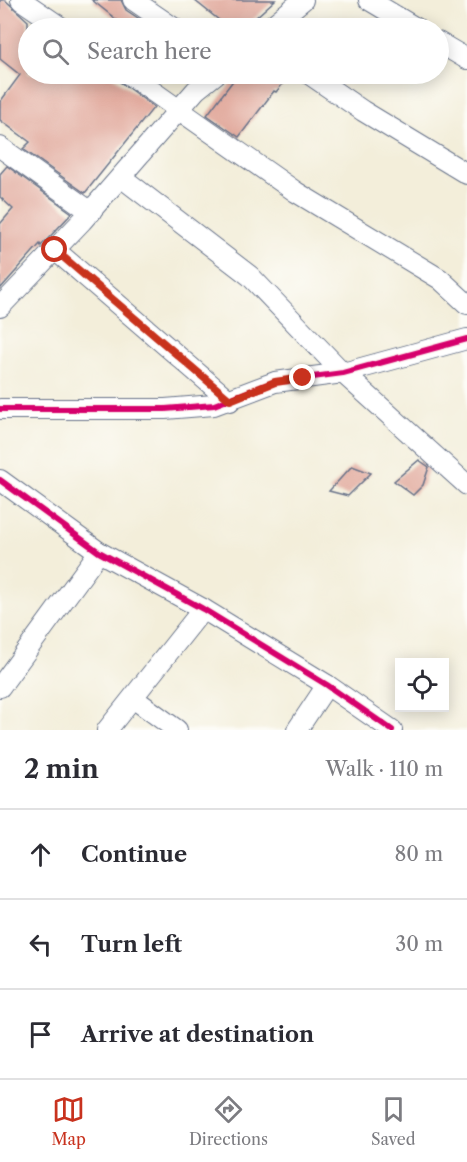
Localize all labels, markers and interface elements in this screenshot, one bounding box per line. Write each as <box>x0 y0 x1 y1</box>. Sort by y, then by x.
search box <box>18 18 449 84</box>
icon: search <box>39 35 72 68</box>
text: Search here <box>87 38 212 65</box>
route start <box>41 236 67 262</box>
route end <box>289 364 315 390</box>
map controls <box>395 658 449 712</box>
button: locate <box>395 658 449 712</box>
text: 2 min <box>24 753 99 785</box>
text: Walk · 110 m <box>326 757 443 781</box>
icon: ahead <box>24 838 57 871</box>
text: Continue <box>81 841 187 868</box>
text: 80 m <box>395 842 443 866</box>
icon: left <box>24 928 57 961</box>
text: Turn left <box>81 931 182 958</box>
text: 30 m <box>395 932 443 956</box>
icon: arrive <box>24 1018 57 1051</box>
text: Arrive at destination <box>81 1021 314 1048</box>
tab: Map <box>52 1093 86 1149</box>
tab: Directions <box>189 1093 268 1149</box>
tab: Saved <box>371 1093 415 1149</box>

